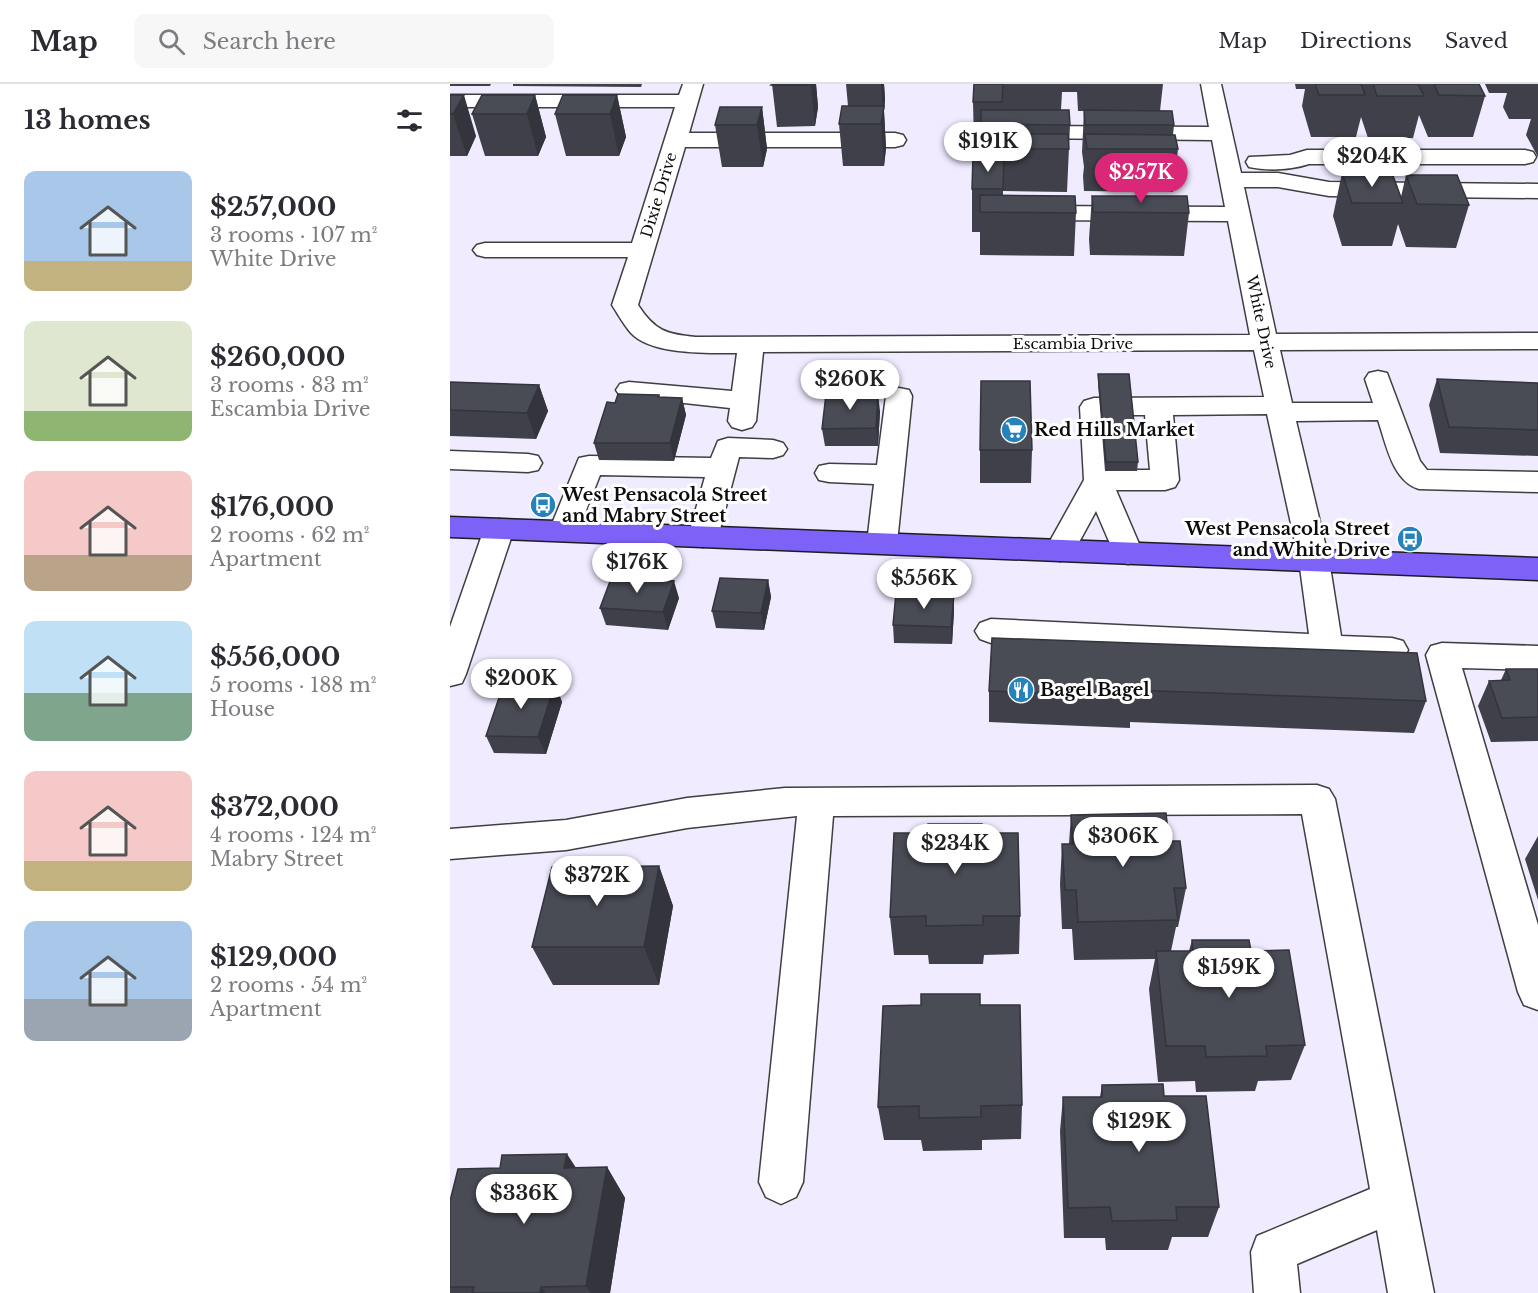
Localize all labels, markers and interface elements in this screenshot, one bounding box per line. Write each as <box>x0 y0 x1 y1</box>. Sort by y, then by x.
search box <box>134 14 554 68</box>
text: Map <box>30 24 98 59</box>
icon: search <box>155 25 188 58</box>
text: Search here <box>203 28 336 55</box>
text: Map <box>1218 28 1267 54</box>
text: Directions <box>1300 28 1412 54</box>
text: Saved <box>1445 28 1508 54</box>
text: 13 homes <box>24 104 151 136</box>
icon: filters <box>393 104 426 137</box>
pin: $191K <box>946 122 1030 173</box>
text: $191K <box>958 129 1018 153</box>
pin: $204K <box>1330 137 1414 188</box>
text: $204K <box>1337 144 1407 168</box>
street label: Dixie Drive <box>637 150 681 240</box>
pin: $257K <box>1099 153 1183 204</box>
text: $257K <box>1109 160 1173 184</box>
text: $257,000 <box>210 191 336 223</box>
icon: home <box>72 195 144 267</box>
text: 3 rooms · 107 m² <box>210 223 377 247</box>
text: White Drive <box>210 247 336 271</box>
street label: White Drive <box>1242 273 1281 370</box>
street label: Escambia Drive <box>1013 334 1133 353</box>
text: $260,000 <box>210 341 346 373</box>
icon: home <box>72 345 144 417</box>
pin: $260K <box>808 360 892 411</box>
text: $260K <box>815 367 885 391</box>
text: 3 rooms · 83 m² <box>210 373 369 397</box>
text: Escambia Drive <box>210 397 371 421</box>
supermarket icon: Red Hills Market <box>999 415 1029 445</box>
place label: Red Hills Market <box>1034 419 1195 441</box>
place label: West Pensacola Street and Mabry Street <box>561 484 767 527</box>
bus stop icon: West Pensacola Street and Mabry Street <box>528 490 558 520</box>
text: $176,000 <box>210 491 334 523</box>
icon: home <box>72 495 144 567</box>
place label: West Pensacola Street and White Drive <box>1184 518 1390 561</box>
text: 2 rooms · 62 m² <box>210 523 369 547</box>
bus stop icon: West Pensacola Street and White Drive <box>1395 524 1425 554</box>
pin: $176K <box>595 543 679 594</box>
text: Apartment <box>210 547 321 571</box>
text: $176K <box>606 550 668 574</box>
pin: $556K <box>882 559 966 610</box>
text: $556K <box>891 566 957 590</box>
text: $556,000 <box>210 641 340 673</box>
icon: home <box>72 645 144 717</box>
pin: $200K <box>479 659 563 710</box>
text: $200K <box>485 666 557 690</box>
text: 5 rooms · 188 m² <box>210 673 376 697</box>
restaurant icon: Bagel Bagel <box>1006 675 1036 705</box>
place label: Bagel Bagel <box>1040 679 1150 701</box>
text: House <box>210 697 275 721</box>
text: $372,000 <box>210 791 339 823</box>
icon: home <box>72 795 144 867</box>
pin: $306K <box>1081 817 1165 868</box>
text: 4 rooms · 124 m² <box>210 823 376 847</box>
pin: $234K <box>913 824 997 875</box>
text: $306K <box>1088 824 1158 848</box>
text: $234K <box>921 831 989 855</box>
text: Mabry Street <box>210 847 344 871</box>
pin: $372K <box>555 856 639 907</box>
text: $372K <box>564 863 630 887</box>
text: $129,000 <box>210 941 337 973</box>
icon: home <box>72 945 144 1017</box>
pin: $159K <box>1187 948 1271 999</box>
text: $159K <box>1197 955 1261 979</box>
text: 2 rooms · 54 m² <box>210 973 367 997</box>
text: Apartment <box>210 997 321 1021</box>
pin: $129K <box>1097 1102 1181 1153</box>
text: $129K <box>1107 1109 1171 1133</box>
pin: $336K <box>482 1174 566 1225</box>
text: $336K <box>490 1181 558 1205</box>

